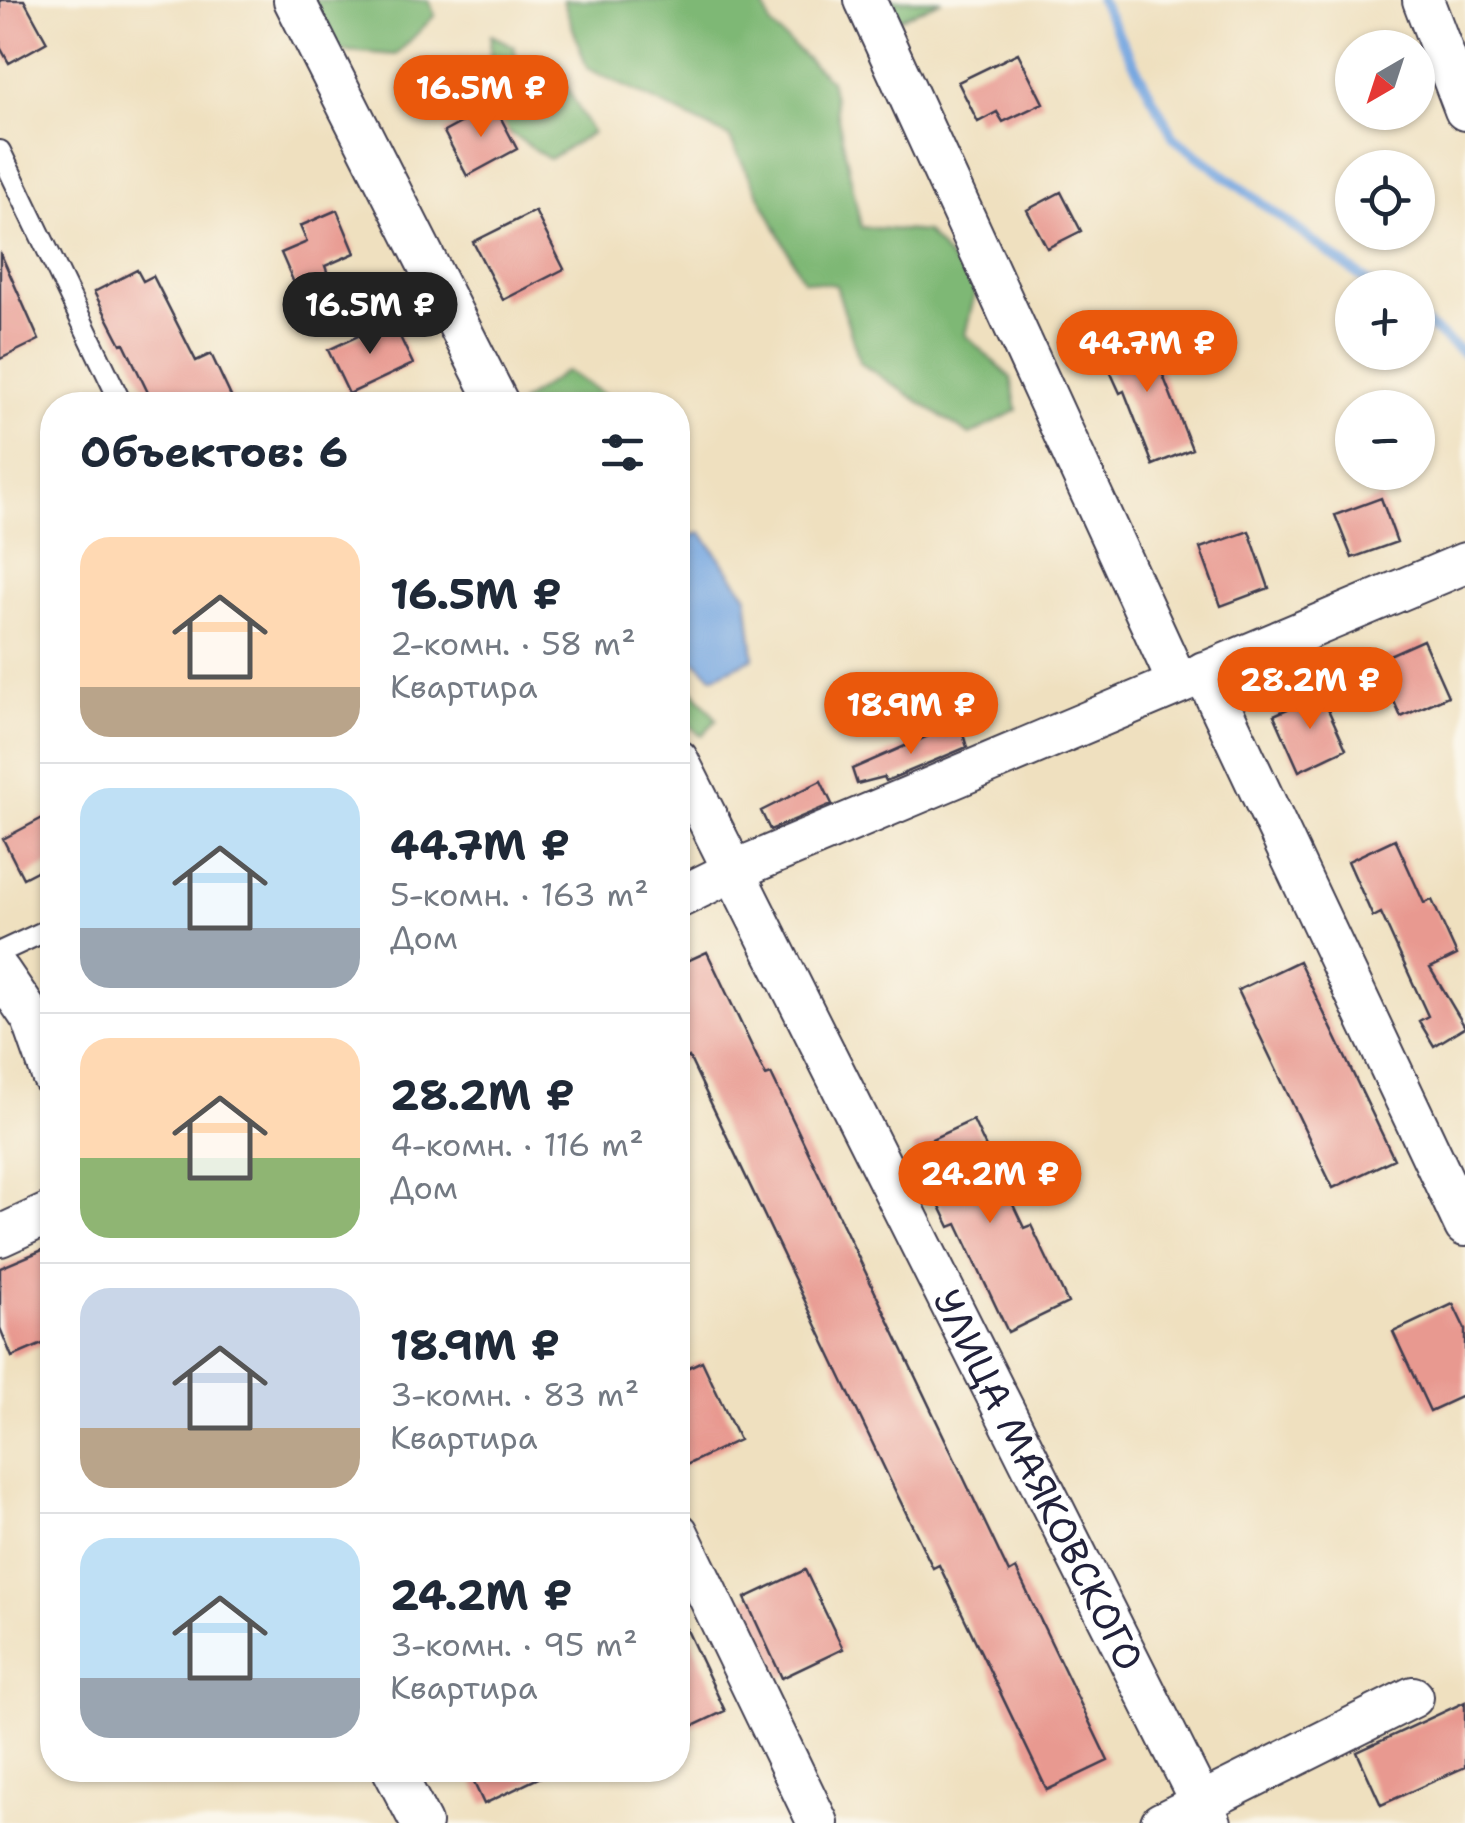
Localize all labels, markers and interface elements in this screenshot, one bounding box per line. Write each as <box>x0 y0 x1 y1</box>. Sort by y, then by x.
north arrow <box>1335 30 1435 130</box>
map controls <box>1335 30 1435 490</box>
pin: 16.5M ₽ <box>389 55 573 140</box>
text: 16.5M ₽ <box>416 66 546 109</box>
button: locate <box>1335 150 1435 250</box>
button: + <box>1335 270 1435 370</box>
pin: 16.5M ₽ <box>278 272 462 357</box>
text: 16.5M ₽ <box>305 283 435 326</box>
pin: 44.7M ₽ <box>1055 310 1239 395</box>
text: 44.7M ₽ <box>1078 321 1216 364</box>
button: − <box>1335 390 1435 490</box>
text: Объектов: 6 <box>80 424 348 480</box>
icon: filters <box>595 425 650 480</box>
text: 16.5M ₽ <box>390 566 562 622</box>
icon: home <box>160 577 280 697</box>
text: 2-комн. · 58 m² <box>390 622 636 665</box>
pin: 28.2M ₽ <box>1218 647 1402 732</box>
text: 28.2M ₽ <box>1240 658 1380 701</box>
text: Квартира <box>390 665 538 708</box>
pin: 18.9M ₽ <box>819 672 1003 757</box>
text: 18.9M ₽ <box>846 683 976 726</box>
text: 44.7M ₽ <box>390 817 570 873</box>
icon: home <box>160 828 280 948</box>
text: 5-комн. · 163 m² <box>390 873 649 916</box>
text: Дом <box>390 916 458 959</box>
text: 28.2M ₽ <box>390 1067 575 1123</box>
icon: home <box>160 1078 280 1198</box>
text: 4-комн. · 116 m² <box>390 1123 644 1166</box>
pin: 24.2M ₽ <box>898 1141 1082 1226</box>
text: 24.2M ₽ <box>920 1152 1060 1195</box>
text: Дом <box>390 1166 458 1209</box>
street label: УЛИЦА МАЯКОВСКОГО <box>922 1280 1156 1679</box>
text: 18.9M ₽ <box>390 1317 560 1373</box>
icon: home <box>160 1328 280 1448</box>
text: 3-комн. · 83 m² <box>390 1373 639 1416</box>
text: Квартира <box>390 1416 538 1459</box>
text: 24.2M ₽ <box>390 1567 573 1623</box>
icon: home <box>160 1578 280 1698</box>
text: 3-комн. · 95 m² <box>390 1623 638 1666</box>
text: Квартира <box>390 1666 538 1709</box>

